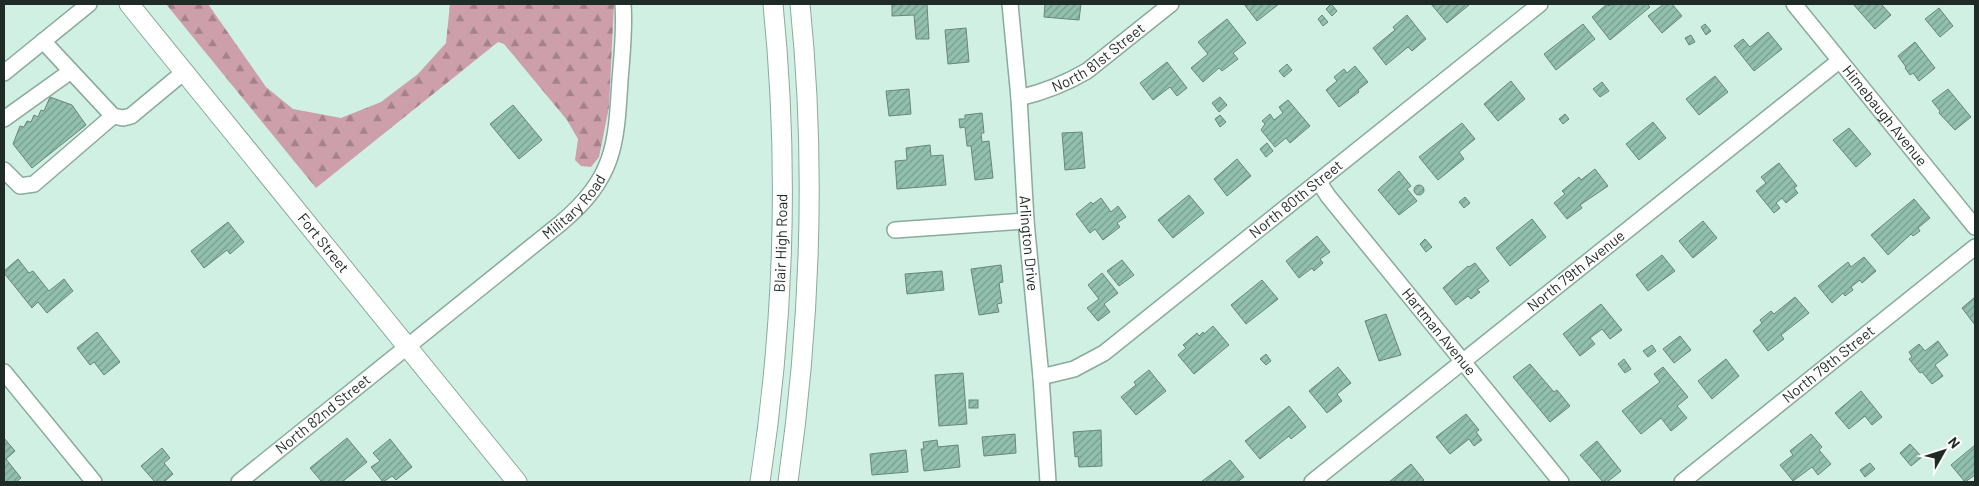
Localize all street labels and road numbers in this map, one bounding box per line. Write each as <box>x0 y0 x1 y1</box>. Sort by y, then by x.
street label: North 81st Street <box>1049 19 1148 95</box>
street label: Himebaugh Avenue <box>1839 61 1932 169</box>
street label: North 80th Street <box>1245 156 1346 241</box>
street label: Military Road <box>538 171 609 243</box>
street label: Blair High Road <box>770 194 790 293</box>
street label: Arlington Drive <box>1017 195 1043 292</box>
street label: Fort Street <box>294 209 353 276</box>
street label: North 79th Avenue <box>1523 226 1628 315</box>
street label: Hartman Avenue <box>1399 284 1480 379</box>
street label: North 79th Street <box>1778 321 1878 406</box>
street label: North 82nd Street <box>271 370 374 457</box>

